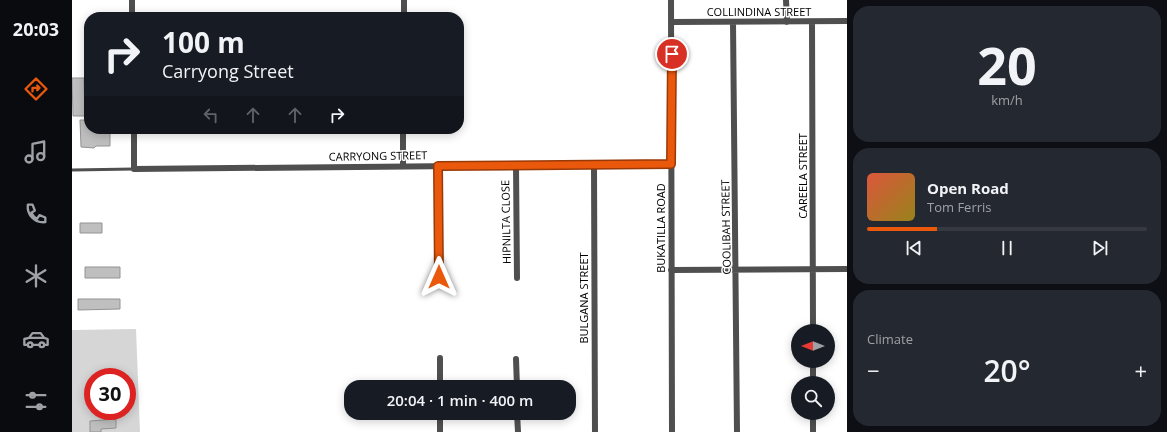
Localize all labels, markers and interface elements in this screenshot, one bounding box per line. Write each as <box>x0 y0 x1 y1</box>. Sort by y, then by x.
street label: COLLINDINA STREET <box>707 4 811 19</box>
text: 20:03 <box>13 17 59 41</box>
text: 100 m <box>162 23 245 61</box>
icon: right <box>96 28 148 80</box>
text: 20 <box>977 29 1037 100</box>
pin <box>655 37 689 71</box>
icon: arrive <box>661 43 683 65</box>
text: Carryong Street <box>162 59 294 83</box>
icon: directions <box>22 75 50 103</box>
text: km/h <box>991 91 1023 109</box>
icon: left <box>200 104 222 126</box>
icon: ahead <box>242 104 264 126</box>
icon: ahead <box>284 104 306 126</box>
icon: right <box>326 104 348 126</box>
street label: CAREELA STREET <box>795 133 810 219</box>
icon: music <box>22 138 50 166</box>
street label: CARRYONG STREET <box>329 147 427 164</box>
text: Open Road <box>927 178 1009 198</box>
street label: COOLIBAH STREET <box>717 179 734 275</box>
street label: HIPNILTA CLOSE <box>497 180 514 264</box>
street label: BUKATILLA ROAD <box>653 183 668 273</box>
text: Tom Ferris <box>927 198 992 216</box>
icon: phone <box>22 200 50 228</box>
icon: previous <box>903 237 925 259</box>
icon: pause <box>996 237 1018 259</box>
icon: next <box>1089 237 1111 259</box>
street label: BULGANA STREET <box>576 252 591 344</box>
position arrow <box>418 256 460 298</box>
icon: climate <box>22 262 50 290</box>
north arrow <box>791 324 835 368</box>
map controls <box>791 324 835 420</box>
icon: car <box>22 325 50 353</box>
text: Climate <box>867 330 913 348</box>
text: 20° <box>983 350 1031 391</box>
text: − <box>867 355 880 385</box>
text: + <box>1134 355 1147 385</box>
speed limit sign: 30 <box>84 368 136 420</box>
button: search <box>791 376 835 420</box>
icon: filters <box>22 387 50 415</box>
text: 20:04 · 1 min · 400 m <box>387 390 533 410</box>

